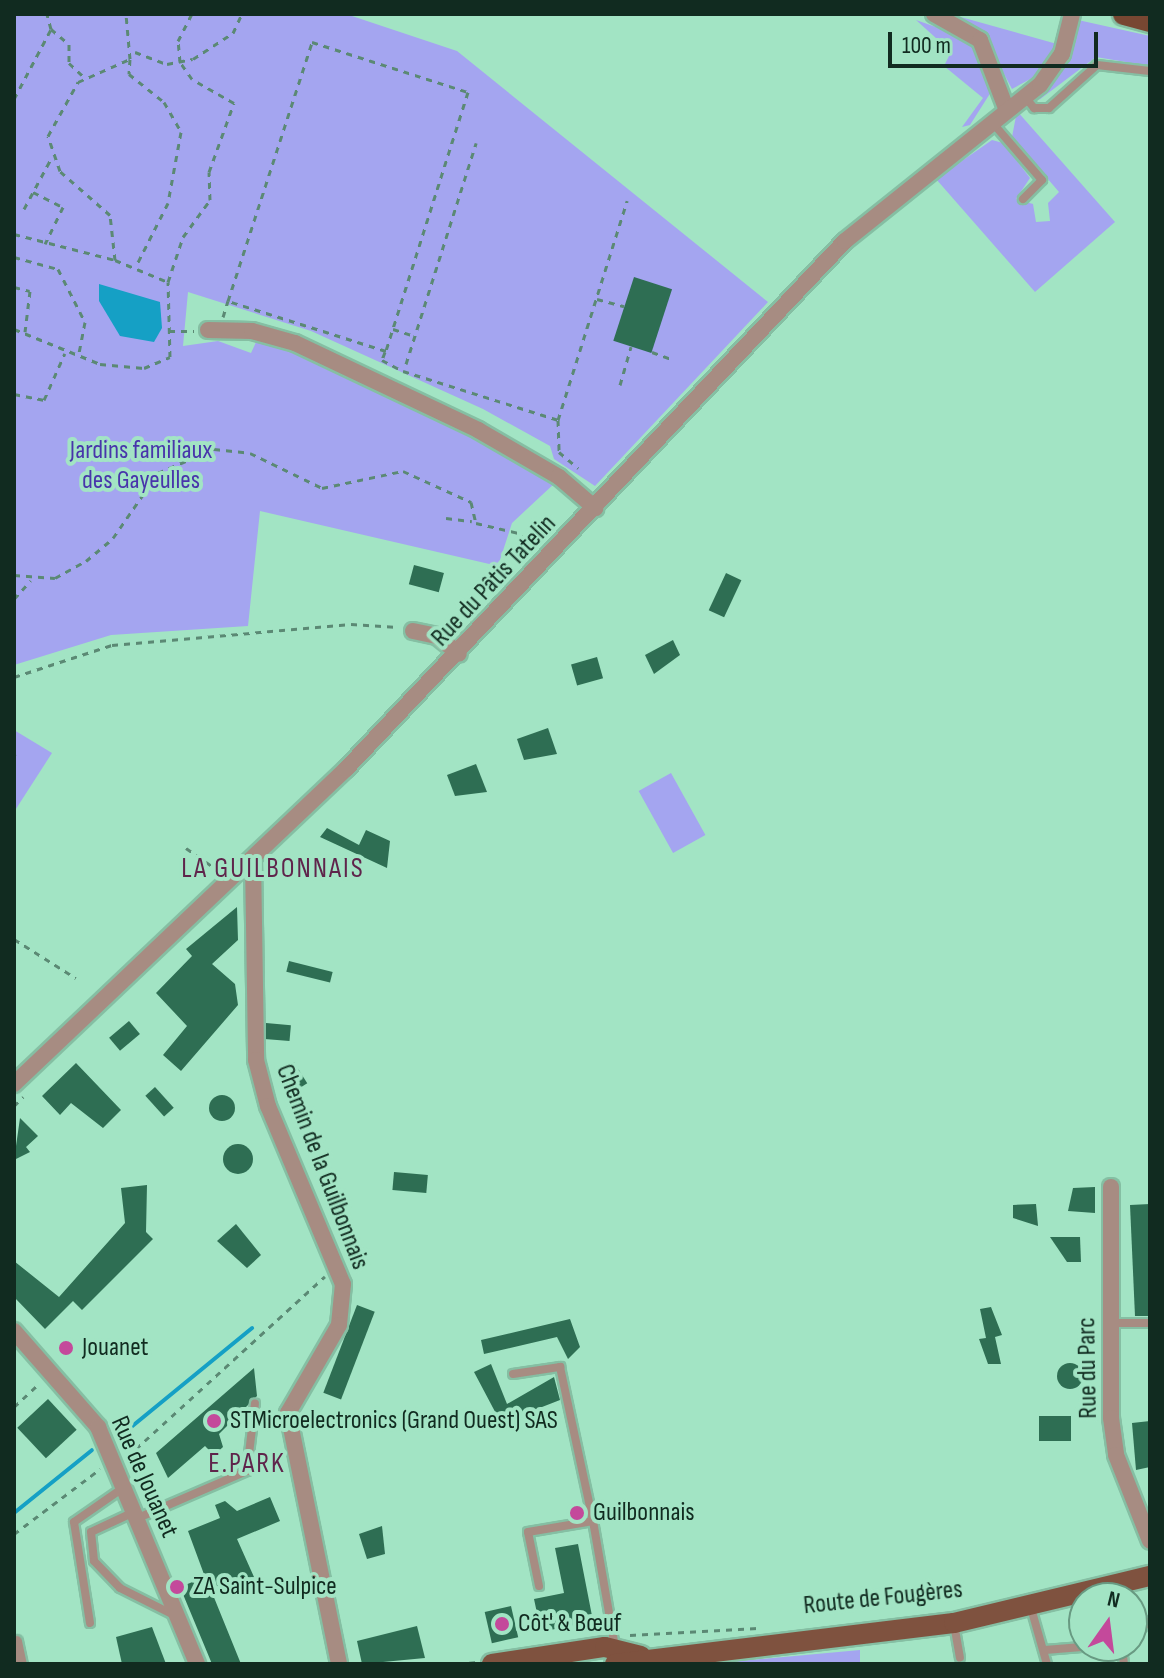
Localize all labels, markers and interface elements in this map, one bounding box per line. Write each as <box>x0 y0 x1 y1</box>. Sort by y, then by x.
scale bar <box>892 16 1102 66</box>
text: 100 m <box>902 31 951 60</box>
park label: Jardins familiaux des Gayeulles <box>70 435 212 496</box>
street label: Rue du Pâtis Tatelin <box>425 509 563 653</box>
district label: LA GUILBONNAIS <box>181 852 365 886</box>
street label: Chemin de la Guilbonnais <box>269 1060 375 1274</box>
street label: Rue du Parc <box>1072 1317 1104 1419</box>
place label: Jouanet <box>82 1332 148 1364</box>
marker: Jouanet <box>57 1339 75 1357</box>
place label: STMicroelectronics (Grand Ouest) SAS <box>230 1405 558 1437</box>
street label: Rue de Jouanet <box>103 1412 185 1542</box>
marker: STMicroelectronics (Grand Ouest) SAS <box>205 1412 223 1430</box>
district label: E.PARK <box>208 1447 286 1481</box>
place label: Guilbonnais <box>593 1497 695 1529</box>
marker: Guilbonnais <box>568 1504 586 1522</box>
place label: ZA Saint-Sulpice <box>193 1571 337 1603</box>
street label: Route de Fougères <box>802 1574 964 1622</box>
marker: ZA Saint-Sulpice <box>168 1578 186 1596</box>
north arrow <box>1068 1582 1148 1662</box>
text: N <box>1104 1586 1122 1615</box>
place label: Côt' & Bœuf <box>518 1608 621 1640</box>
marker: Côt' & Bœuf <box>493 1615 511 1633</box>

